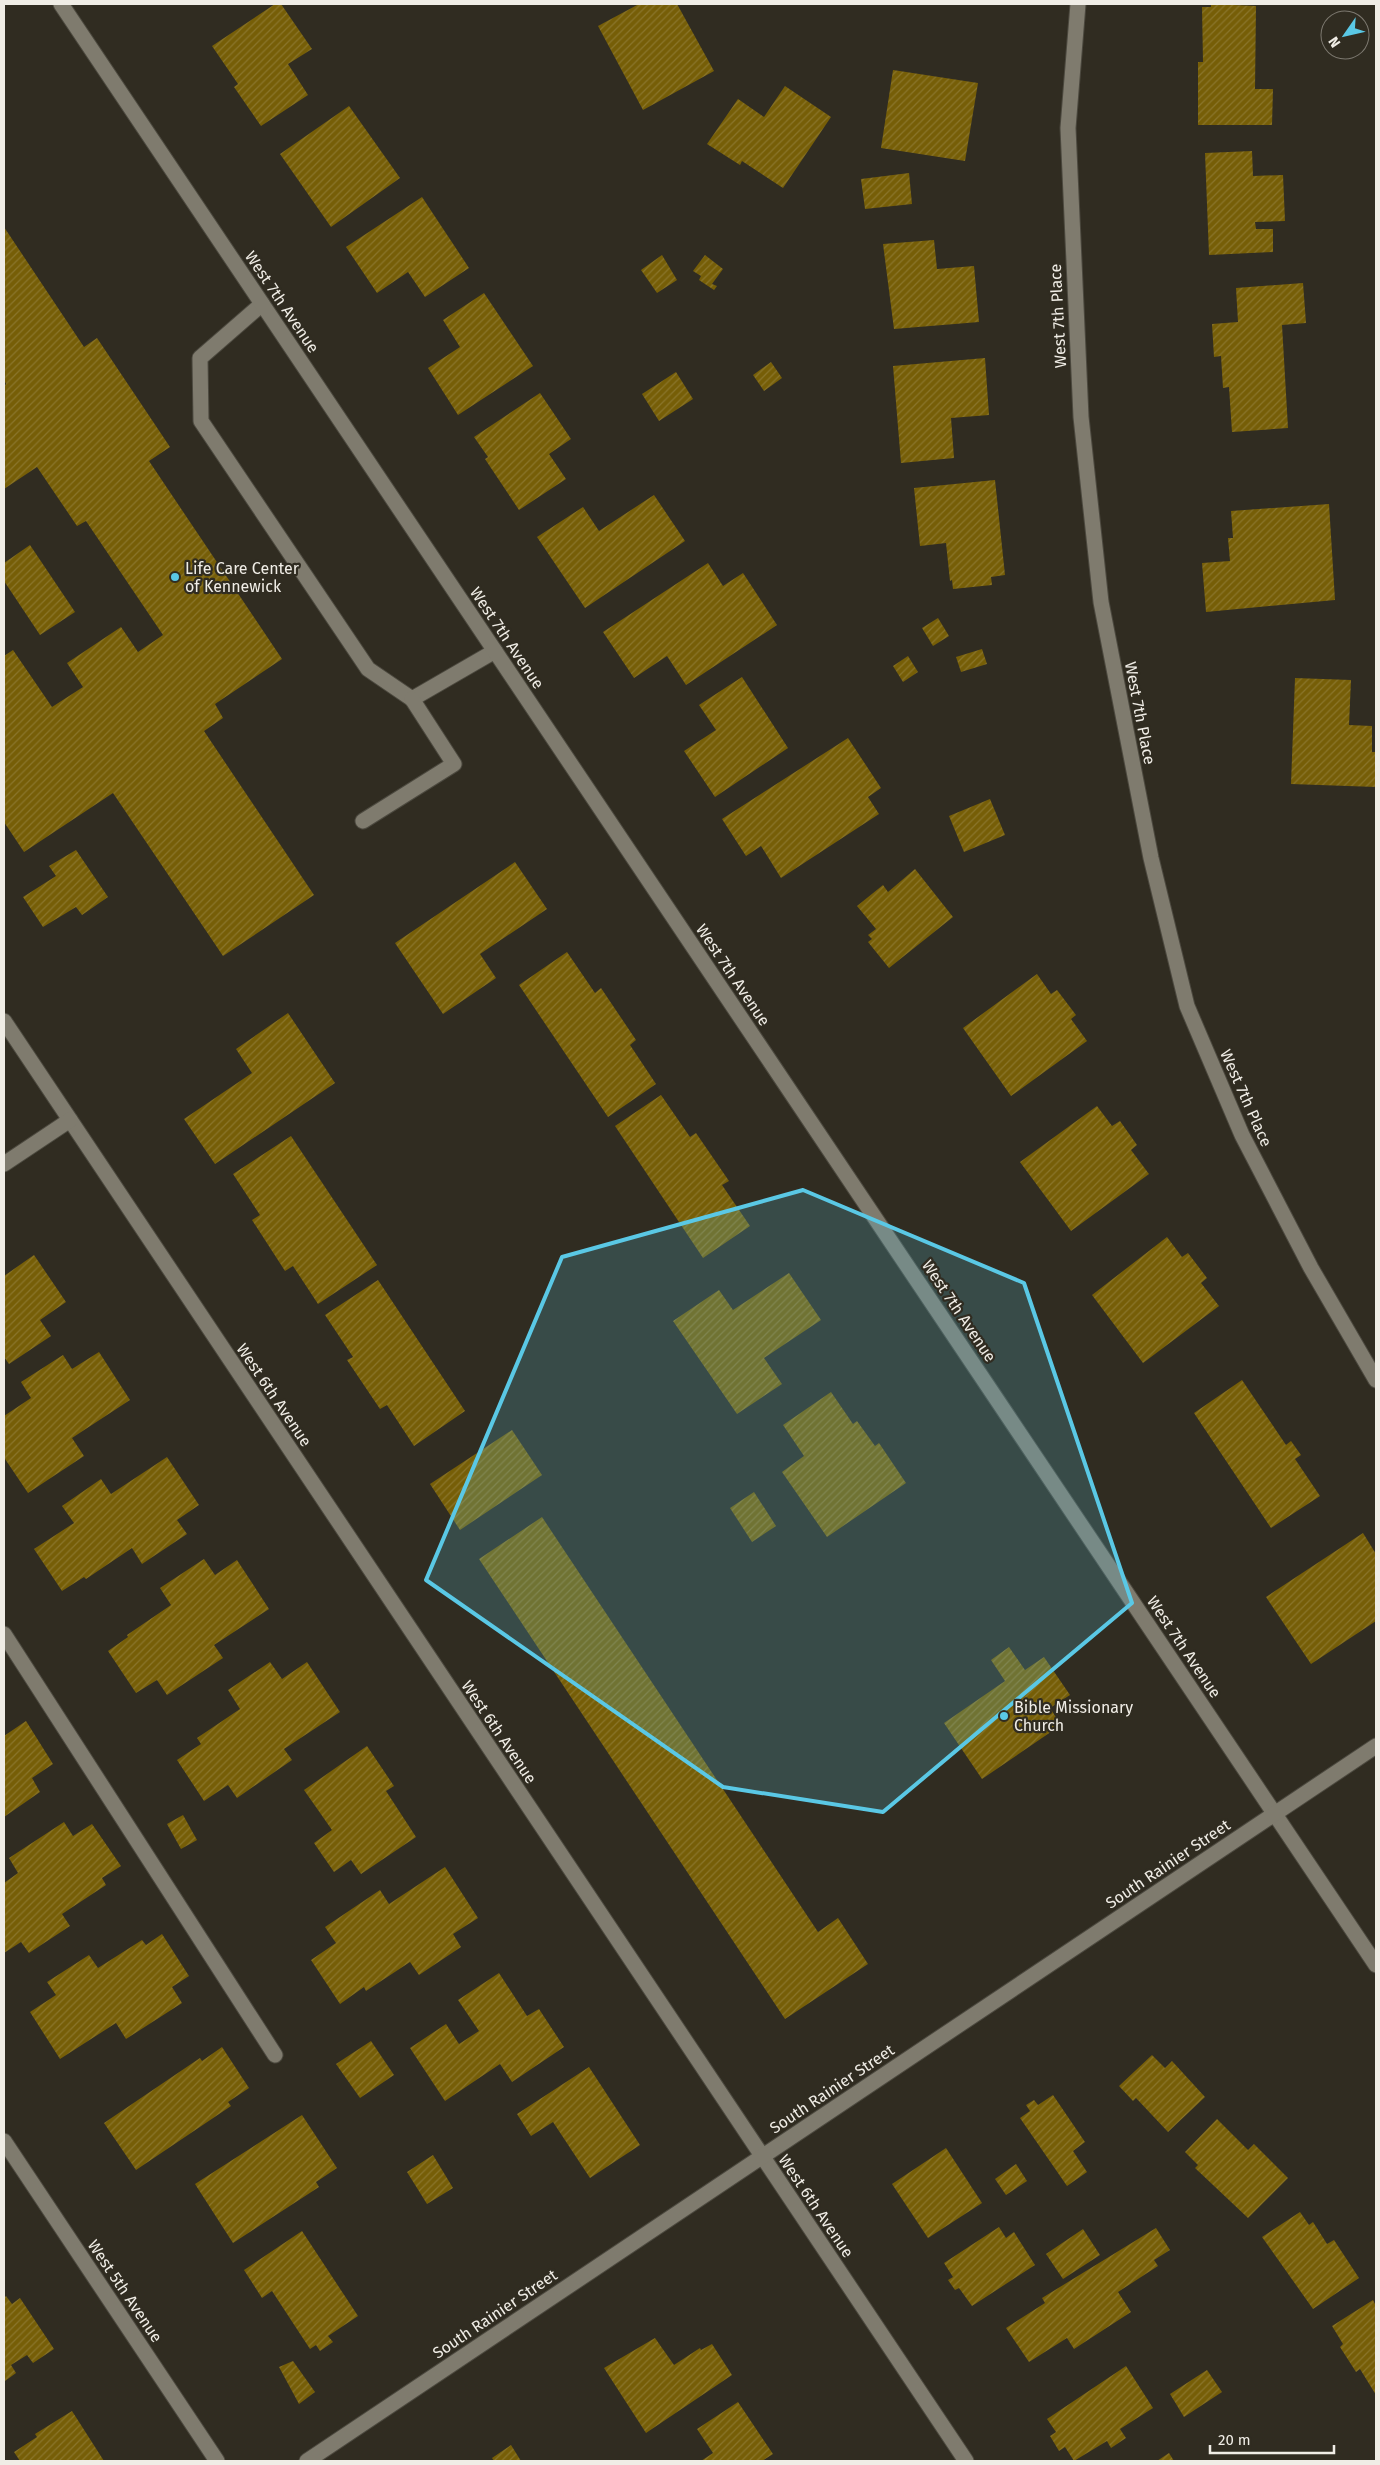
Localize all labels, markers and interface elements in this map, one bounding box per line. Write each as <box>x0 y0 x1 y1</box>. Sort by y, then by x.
north arrow <box>1320 10 1370 60</box>
text: N <box>1325 33 1344 51</box>
street label: West 7th Avenue <box>241 247 323 357</box>
street label: West 7th Place <box>1046 263 1070 369</box>
place label: Life Care Center of Kennewick <box>185 559 300 596</box>
marker: Life Care Center of Kennewick <box>169 571 181 583</box>
street label: West 7th Avenue <box>466 583 548 693</box>
street label: West 7th Place <box>1121 660 1159 766</box>
street label: West 7th Avenue <box>692 920 774 1030</box>
street label: West 7th Place <box>1216 1047 1276 1149</box>
street label: West 7th Avenue <box>918 1256 1000 1366</box>
street label: West 6th Avenue <box>232 1340 316 1450</box>
street label: West 7th Avenue <box>1143 1592 1225 1702</box>
street label: West 6th Avenue <box>457 1677 541 1787</box>
place label: Bible Missionary Church <box>1014 1698 1133 1735</box>
marker: Bible Missionary Church <box>998 1710 1010 1722</box>
street label: South Rainier Street <box>1102 1815 1234 1913</box>
street label: South Rainier Street <box>766 2040 898 2138</box>
street label: West 6th Avenue <box>774 2151 858 2261</box>
street label: West 5th Avenue <box>84 2236 166 2346</box>
street label: South Rainier Street <box>429 2265 561 2363</box>
scale bar <box>1210 2422 1334 2454</box>
text: 20 m <box>1218 2431 1251 2449</box>

